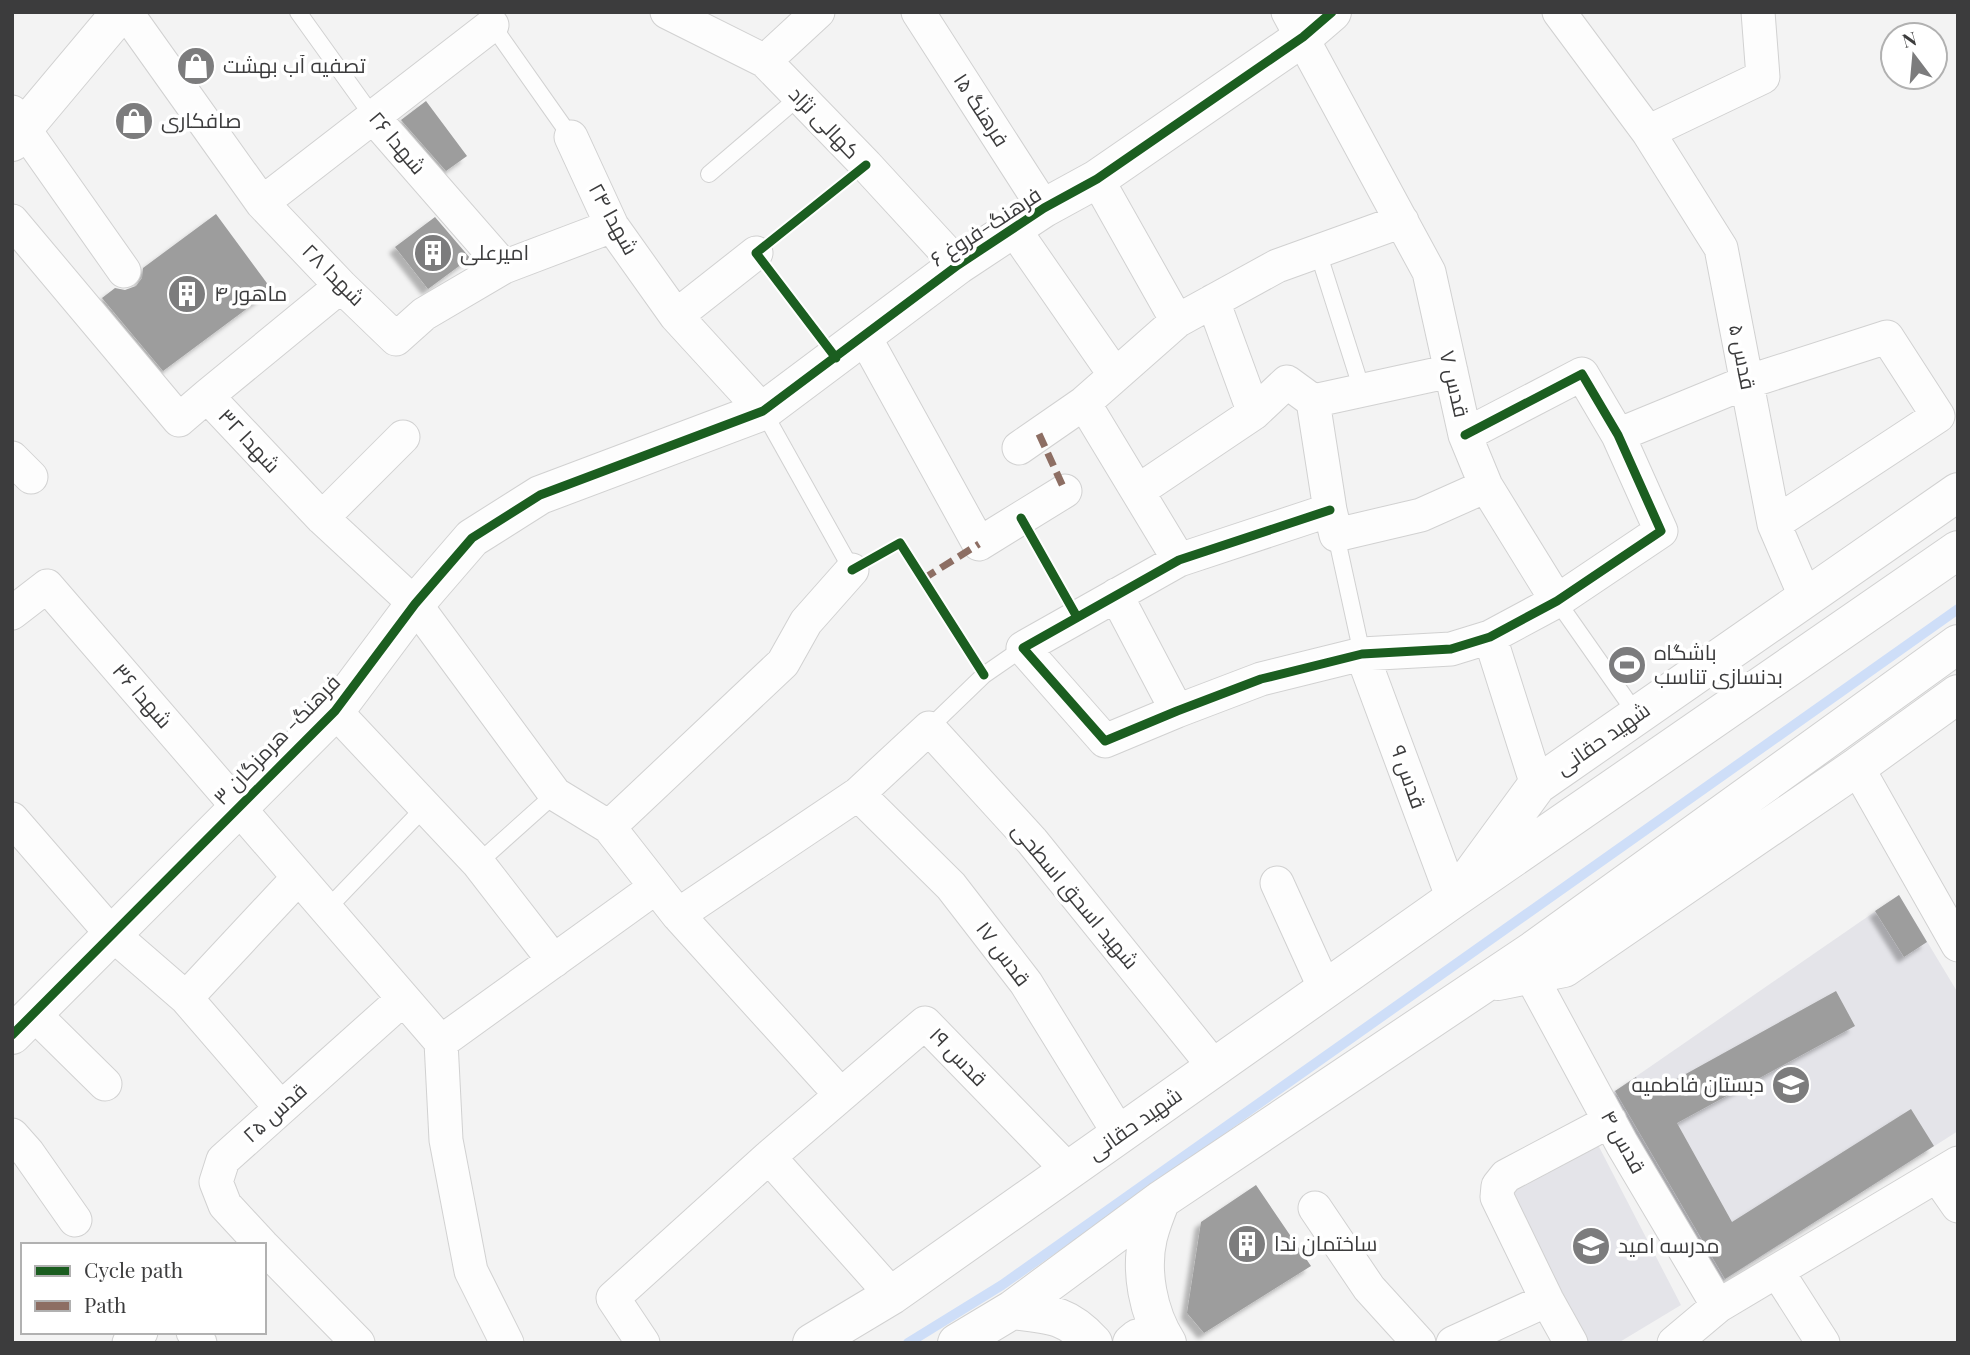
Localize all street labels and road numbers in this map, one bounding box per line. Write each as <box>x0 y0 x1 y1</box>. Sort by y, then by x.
street label: فرهنگ ۱۵ <box>949 67 1017 151</box>
street label: کهالی نژاد <box>783 79 867 165</box>
street label: شهدا ۲۶ <box>363 104 433 180</box>
street label: شهدا ۲۴ <box>583 177 646 260</box>
street label: فرهنگ-فروغ ۶ <box>924 179 1047 273</box>
street label: شهدا ۲۸ <box>296 236 372 312</box>
street label: قدس ۵ <box>1723 321 1764 392</box>
street label: قدس ۷ <box>1434 347 1477 420</box>
street label: شهدا ۳۲ <box>213 401 288 479</box>
street label: شهدا ۳۶ <box>107 656 180 734</box>
street label: فرهنگ- هرمزگان ۳ <box>206 667 346 811</box>
street label: شهید حقانی <box>1549 695 1655 781</box>
street label: قدس ۹ <box>1385 741 1434 812</box>
street label: شهید اسحق اسطحی <box>1006 815 1146 975</box>
street label: قدس ۱۷ <box>970 915 1038 991</box>
street label: قدس ۱۹ <box>924 1020 995 1092</box>
street label: قدس ۲۵ <box>236 1075 312 1148</box>
street label: شهید حقانی <box>1081 1080 1187 1166</box>
street label: قدس ۴ <box>1595 1104 1654 1178</box>

